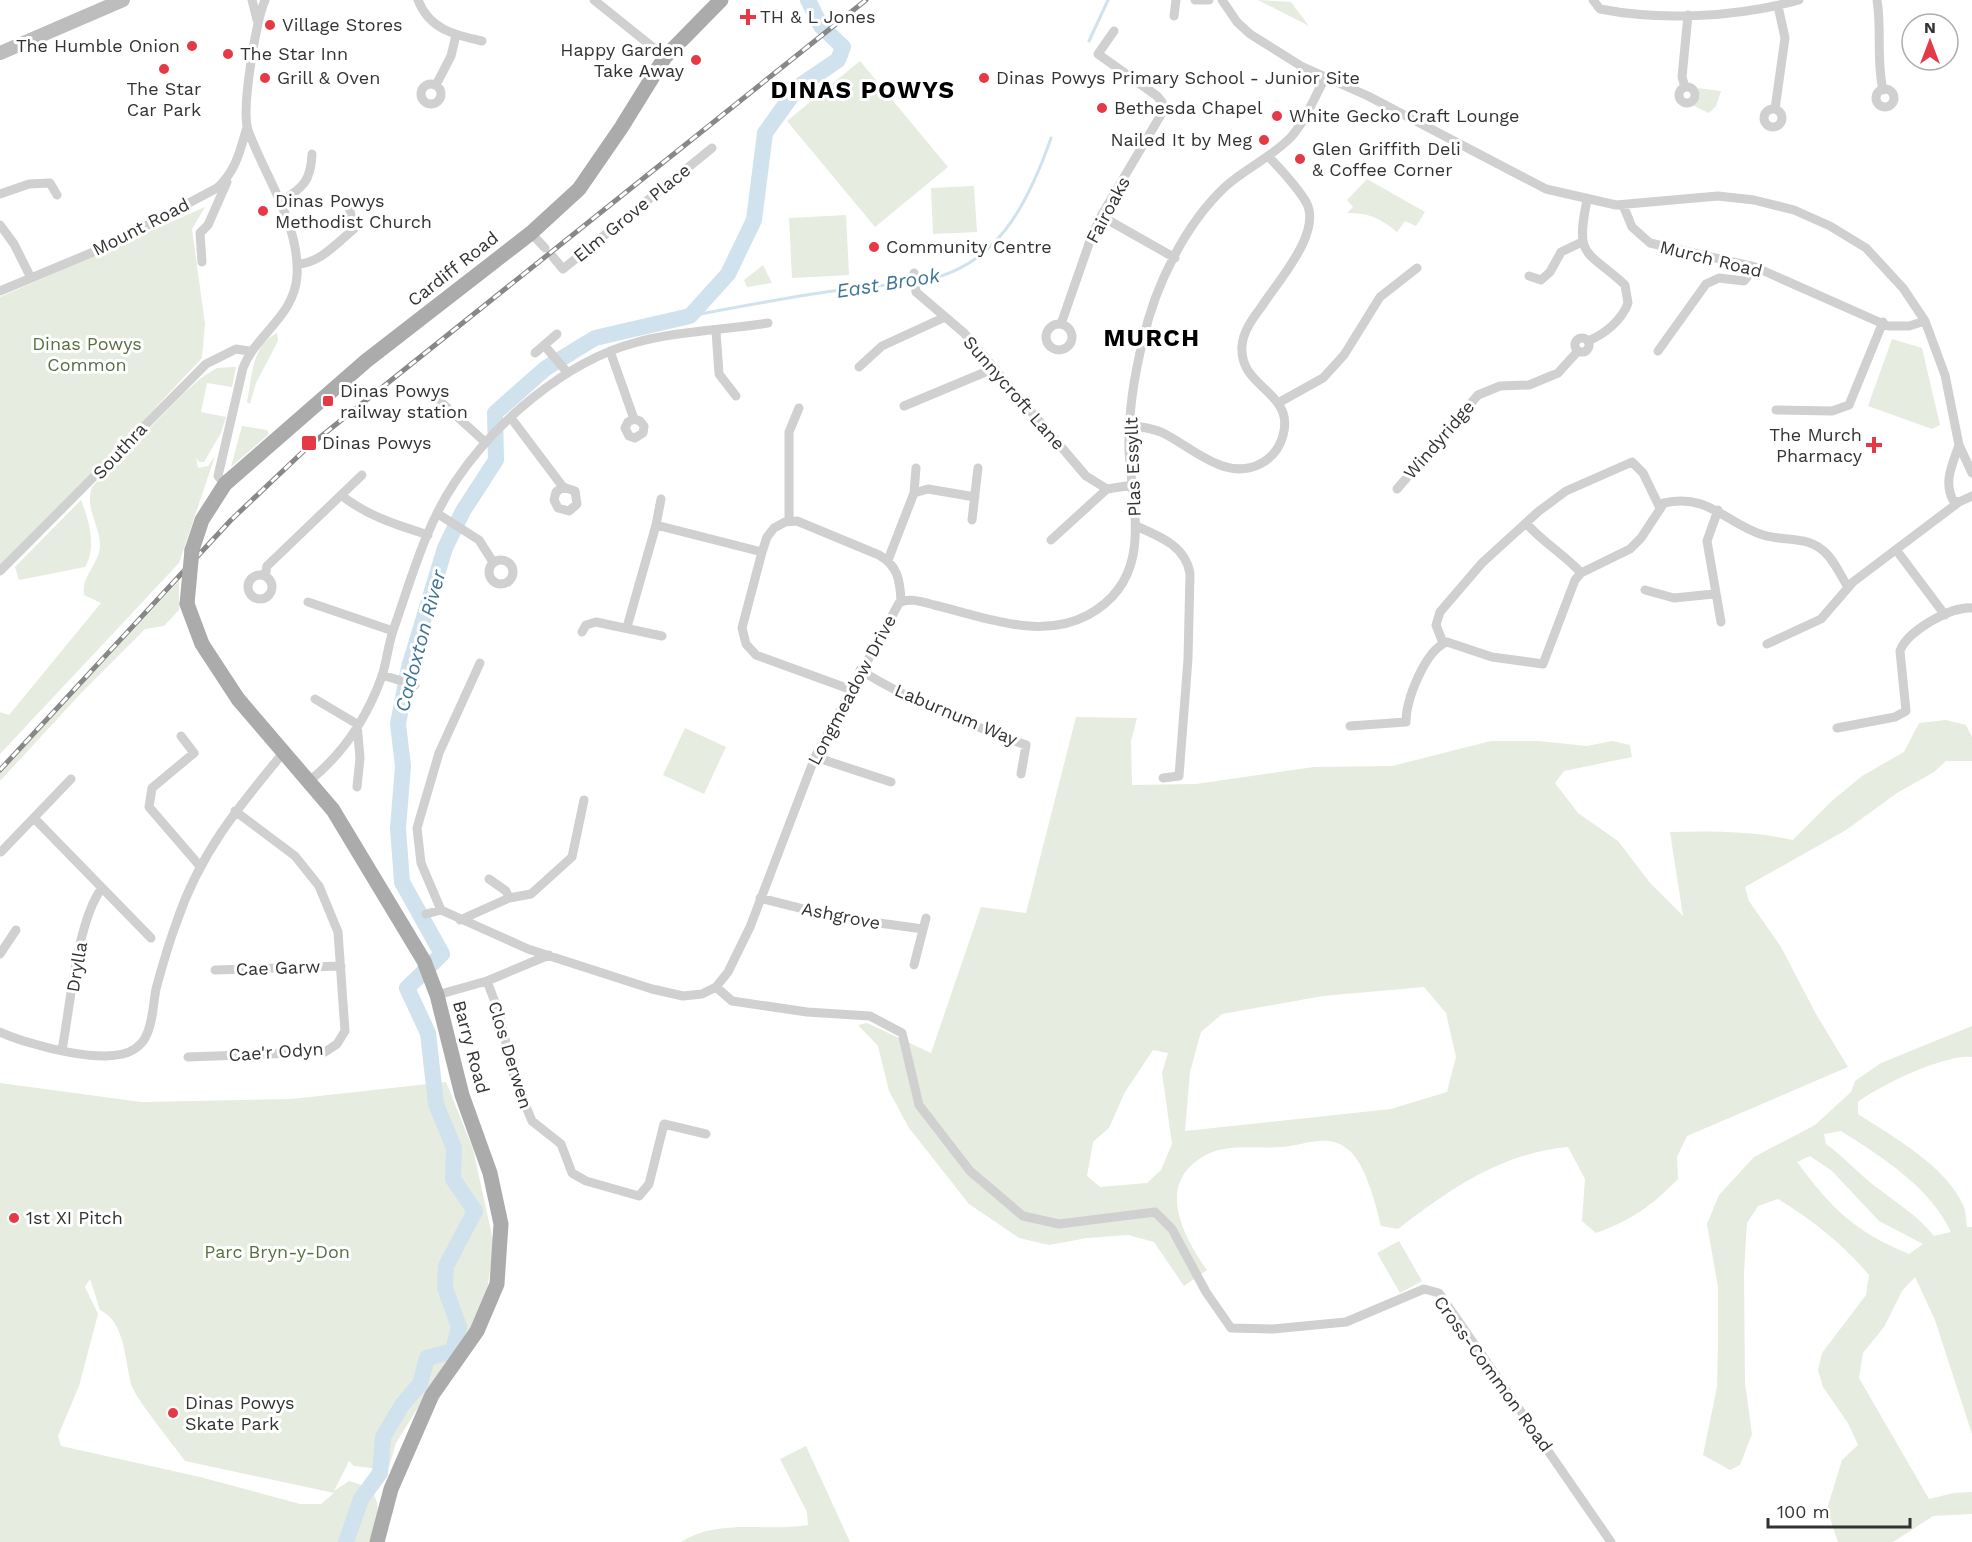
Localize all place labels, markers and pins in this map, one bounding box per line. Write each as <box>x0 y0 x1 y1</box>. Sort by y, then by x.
place label: TH & L Jones <box>760 6 875 27</box>
marker: TH & L Jones <box>741 10 755 24</box>
place label: Village Stores <box>282 14 403 35</box>
marker: Village Stores <box>263 18 277 32</box>
place label: The Humble Onion <box>16 35 180 56</box>
marker: The Humble Onion <box>185 39 199 53</box>
place label: Happy Garden Take Away <box>560 39 685 81</box>
place label: The Star Inn <box>240 43 348 64</box>
marker: The Star Inn <box>221 47 235 61</box>
marker: Happy Garden Take Away <box>689 53 703 67</box>
marker: The Star Car Park <box>157 62 171 76</box>
place label: Grill & Oven <box>277 67 380 88</box>
place label: Dinas Powys Primary School - Junior Site <box>996 67 1360 88</box>
marker: Grill & Oven <box>258 71 272 85</box>
marker: Dinas Powys Primary School - Junior Site <box>977 71 991 85</box>
place label: The Star Car Park <box>127 78 201 120</box>
place label: Bethesda Chapel <box>1114 97 1263 118</box>
marker: Bethesda Chapel <box>1095 101 1109 115</box>
place label: White Gecko Craft Lounge <box>1289 105 1520 126</box>
marker: White Gecko Craft Lounge <box>1270 109 1284 123</box>
place label: Nailed It by Meg <box>1110 129 1252 150</box>
marker: Nailed It by Meg <box>1257 133 1271 147</box>
place label: Glen Griffith Deli & Coffee Corner <box>1312 138 1461 180</box>
marker: Glen Griffith Deli & Coffee Corner <box>1293 152 1307 166</box>
place label: Dinas Powys Methodist Church <box>275 190 432 232</box>
marker: Dinas Powys Methodist Church <box>256 204 270 218</box>
place label: Community Centre <box>886 236 1052 257</box>
marker: Community Centre <box>867 240 881 254</box>
place label: Dinas Powys railway station <box>340 380 468 422</box>
marker: Dinas Powys railway station <box>321 394 335 408</box>
place label: The Murch Pharmacy <box>1769 424 1863 466</box>
place label: Dinas Powys <box>322 432 432 453</box>
marker: Dinas Powys <box>300 434 318 452</box>
marker: The Murch Pharmacy <box>1867 438 1881 452</box>
place label: 1st XI Pitch <box>26 1207 123 1228</box>
marker: 1st XI Pitch <box>7 1211 21 1225</box>
place label: Dinas Powys Skate Park <box>185 1392 295 1434</box>
marker: Dinas Powys Skate Park <box>166 1406 180 1420</box>

